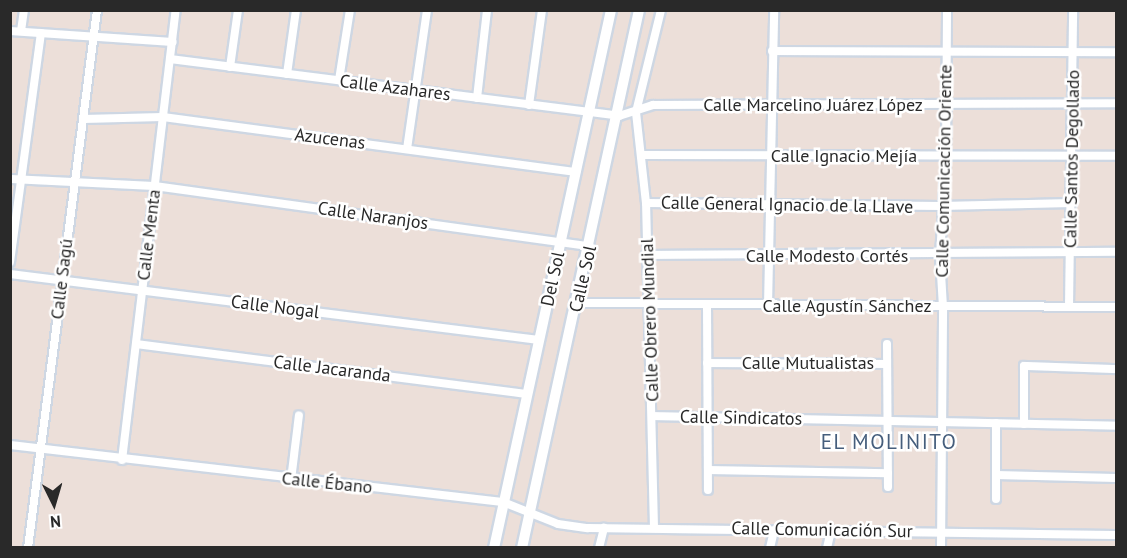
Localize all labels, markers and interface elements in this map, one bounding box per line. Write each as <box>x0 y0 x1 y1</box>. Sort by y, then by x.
street label: Calle Comunicación Oriente <box>931 64 957 278</box>
street label: Calle Azahares <box>338 70 452 106</box>
street label: Calle Santos Degollado <box>1060 70 1084 248</box>
street label: Calle Marcelino Juárez López <box>703 94 923 116</box>
street label: Azucenas <box>293 124 367 154</box>
street label: Calle Ignacio Mejía <box>771 145 917 167</box>
street label: Calle Menta <box>133 188 165 282</box>
street label: Calle General Ignacio de la Llave <box>661 192 913 218</box>
street label: Calle Naranjos <box>316 198 430 234</box>
street label: Calle Sagú <box>46 237 78 321</box>
street label: Calle Obrero Mundial <box>636 238 664 402</box>
street label: Calle Sol <box>565 244 601 314</box>
street label: Calle Modesto Cortés <box>746 245 908 267</box>
street label: Del Sol <box>537 250 569 308</box>
street label: Calle Nogal <box>230 291 320 323</box>
street label: Calle Agustín Sánchez <box>762 295 932 317</box>
street label: Calle Jacaranda <box>272 351 392 387</box>
street label: Calle Mutualistas <box>742 352 874 374</box>
street label: Calle Sindicatos <box>680 406 802 430</box>
district label: EL MOLINITO <box>820 429 958 455</box>
street label: Calle Ébano <box>281 467 373 499</box>
north arrow <box>24 474 84 534</box>
text: N <box>49 512 62 532</box>
street label: Calle Comunicación Sur <box>731 518 913 542</box>

